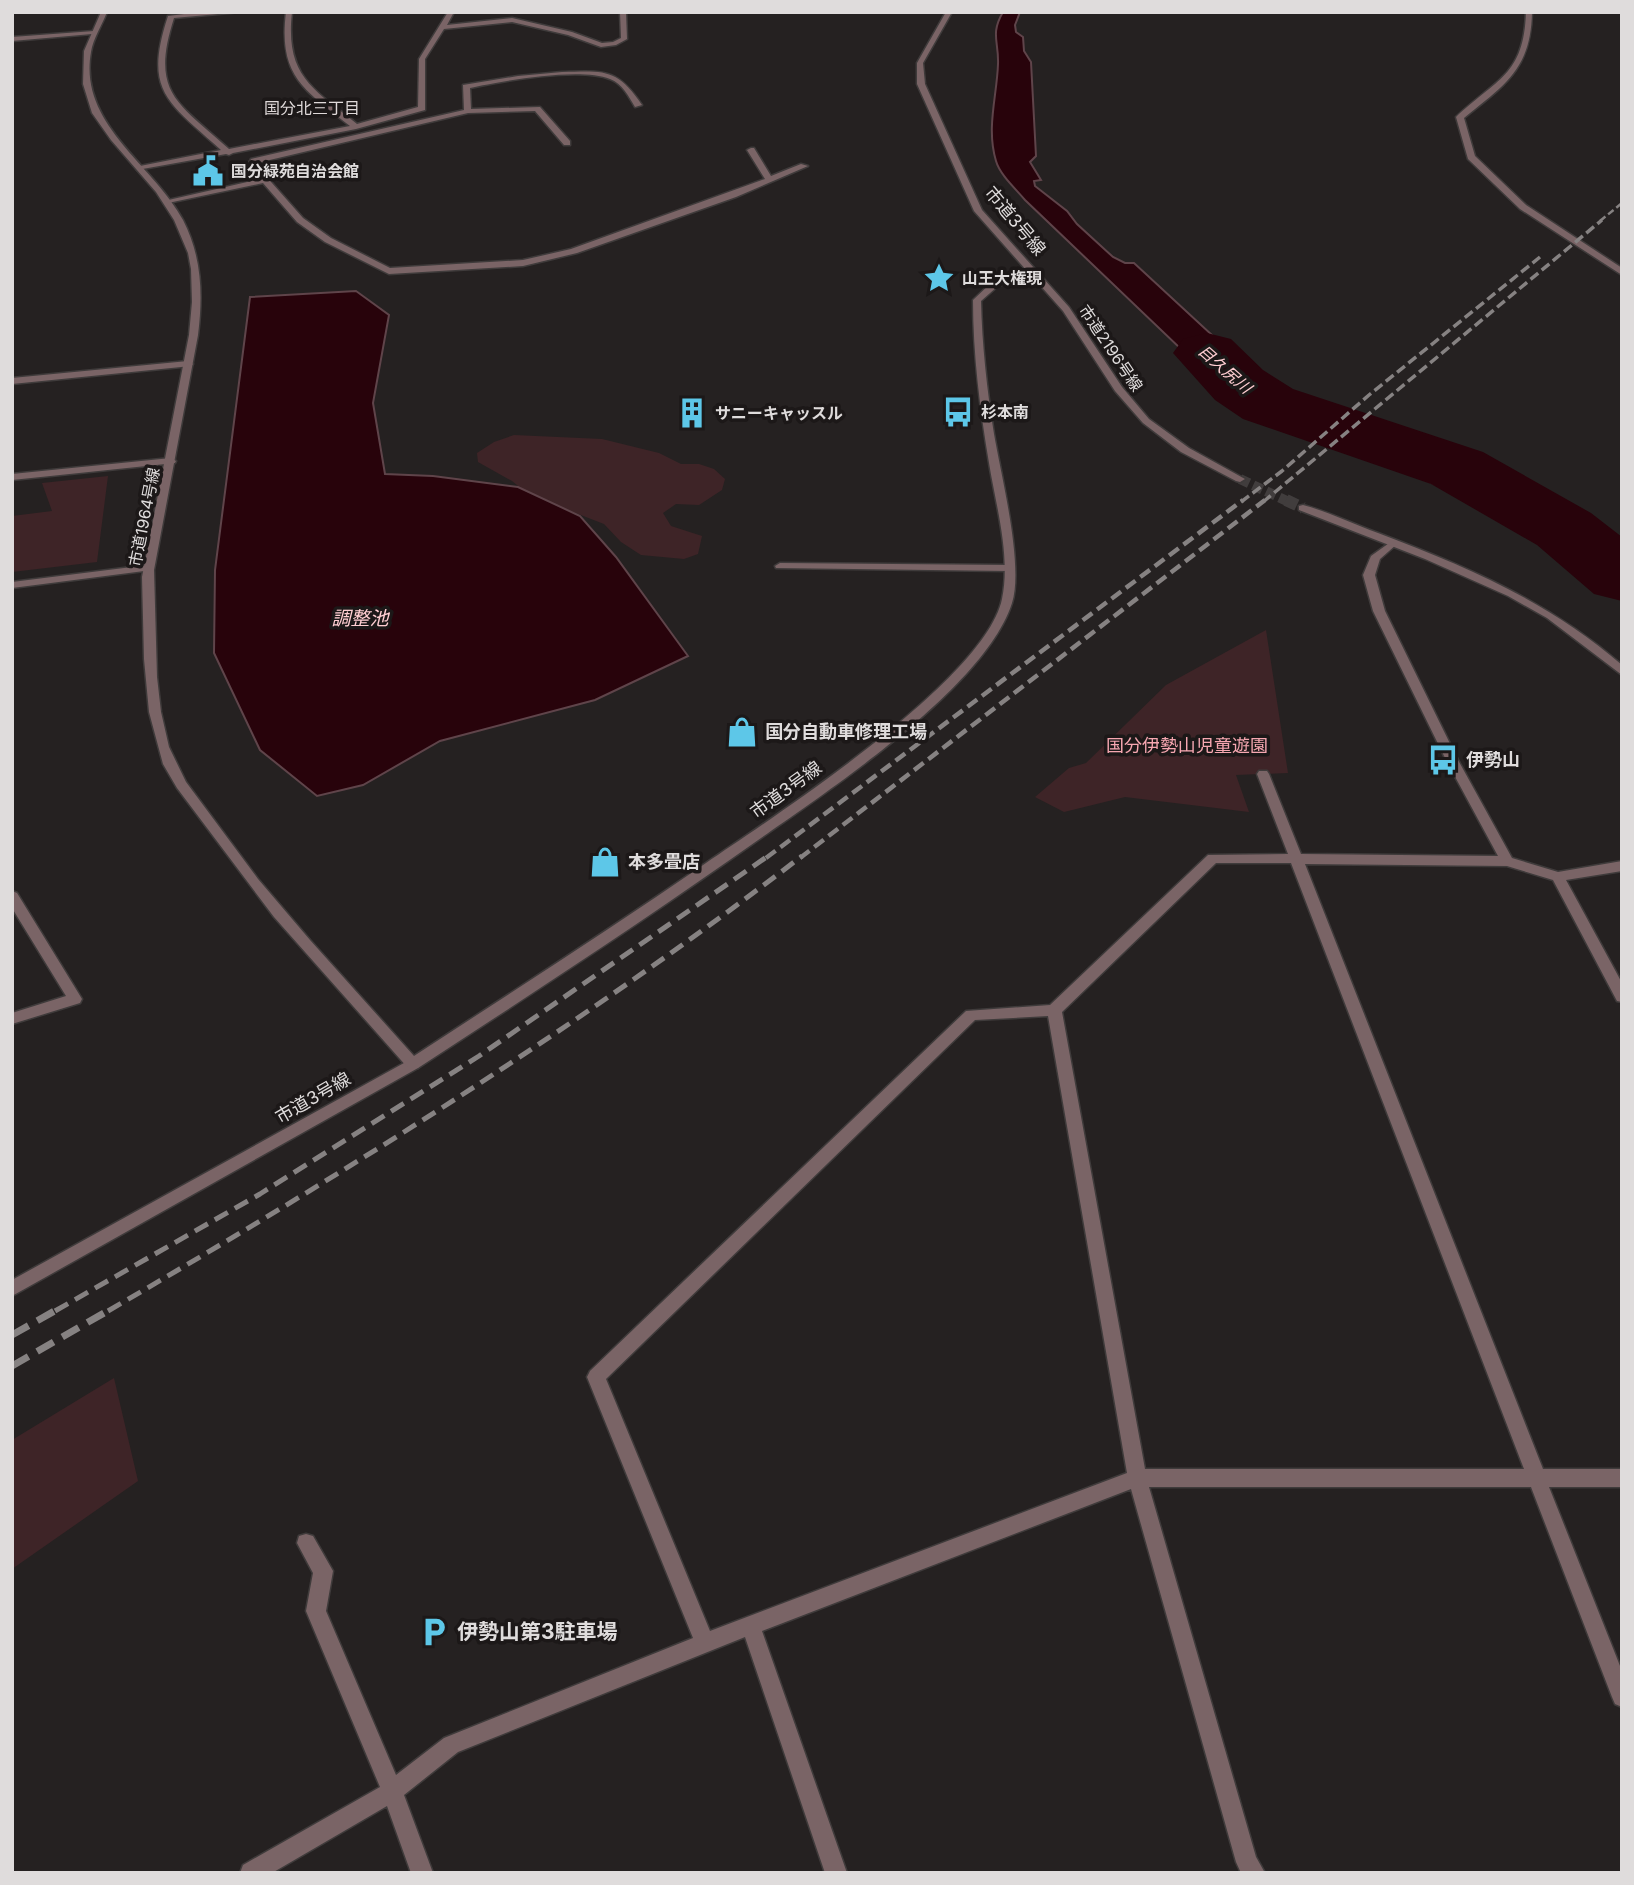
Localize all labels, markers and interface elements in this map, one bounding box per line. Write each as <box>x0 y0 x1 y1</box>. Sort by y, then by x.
district label: 国分北三丁目 <box>264 98 360 118</box>
public building icon: 国分緑苑自治会館 <box>191 154 225 188</box>
place label: 国分緑苑自治会館 <box>231 161 359 181</box>
street label: 市道3号線 <box>981 182 1050 259</box>
place icon: 山王大権現 <box>922 261 956 295</box>
place label: 山王大権現 <box>962 268 1042 288</box>
street label: 市道2196号線 <box>1075 301 1147 395</box>
water label: 目久尻川 <box>1194 340 1257 399</box>
bus stop icon: 杉本南 <box>941 395 975 429</box>
building icon: サニーキャッスル <box>675 396 709 430</box>
place label: 杉本南 <box>981 402 1029 422</box>
place label: サニーキャッスル <box>715 403 843 423</box>
street label: 市道1964号線 <box>125 466 163 568</box>
water label: 調整池 <box>331 607 390 630</box>
shop icon: 国分自動車修理工場 <box>725 715 759 749</box>
place label: 国分自動車修理工場 <box>765 721 927 742</box>
park label: 国分伊勢山児童遊園 <box>1106 735 1268 756</box>
bus stop icon: 伊勢山 <box>1426 743 1460 777</box>
place label: 伊勢山 <box>1466 749 1520 770</box>
street label: 市道3号線 <box>746 757 826 823</box>
shop icon: 本多畳店 <box>588 845 622 879</box>
place label: 本多畳店 <box>628 851 700 872</box>
street label: 市道3号線 <box>272 1068 354 1127</box>
parking icon: 伊勢山第3駐車場 <box>417 1615 451 1649</box>
place label: 伊勢山第3駐車場 <box>457 1619 618 1644</box>

